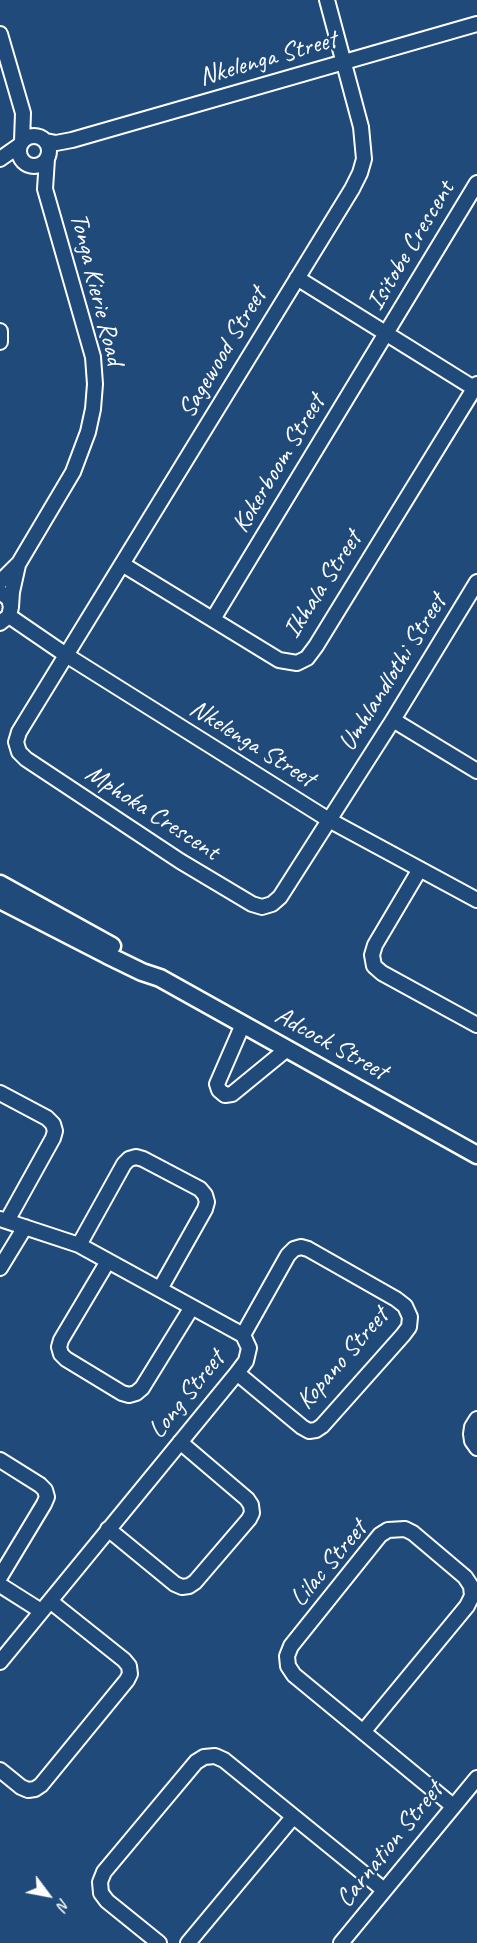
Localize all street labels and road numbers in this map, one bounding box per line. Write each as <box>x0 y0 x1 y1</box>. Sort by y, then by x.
street label: Nkelenga Street <box>196 24 340 94</box>
street label: Isitobe Crescent <box>360 176 462 316</box>
street label: Tonga Kierie Road <box>62 210 130 368</box>
street label: Sagewood Street <box>172 282 274 424</box>
street label: Kokerboom Street <box>226 389 332 539</box>
street label: Ikhala Street <box>277 526 369 644</box>
street label: Umhlandlothi Street <box>332 589 454 757</box>
street label: Nkelenga Street <box>184 693 320 795</box>
street label: Mphoka Crescent <box>79 758 225 868</box>
street label: Adcock Street <box>269 1000 393 1088</box>
street label: Kopano Street <box>290 1302 396 1416</box>
street label: Long Street <box>142 1345 232 1445</box>
street label: Lilac Street <box>284 1514 374 1614</box>
street label: Carnation Street <box>330 1776 450 1914</box>

